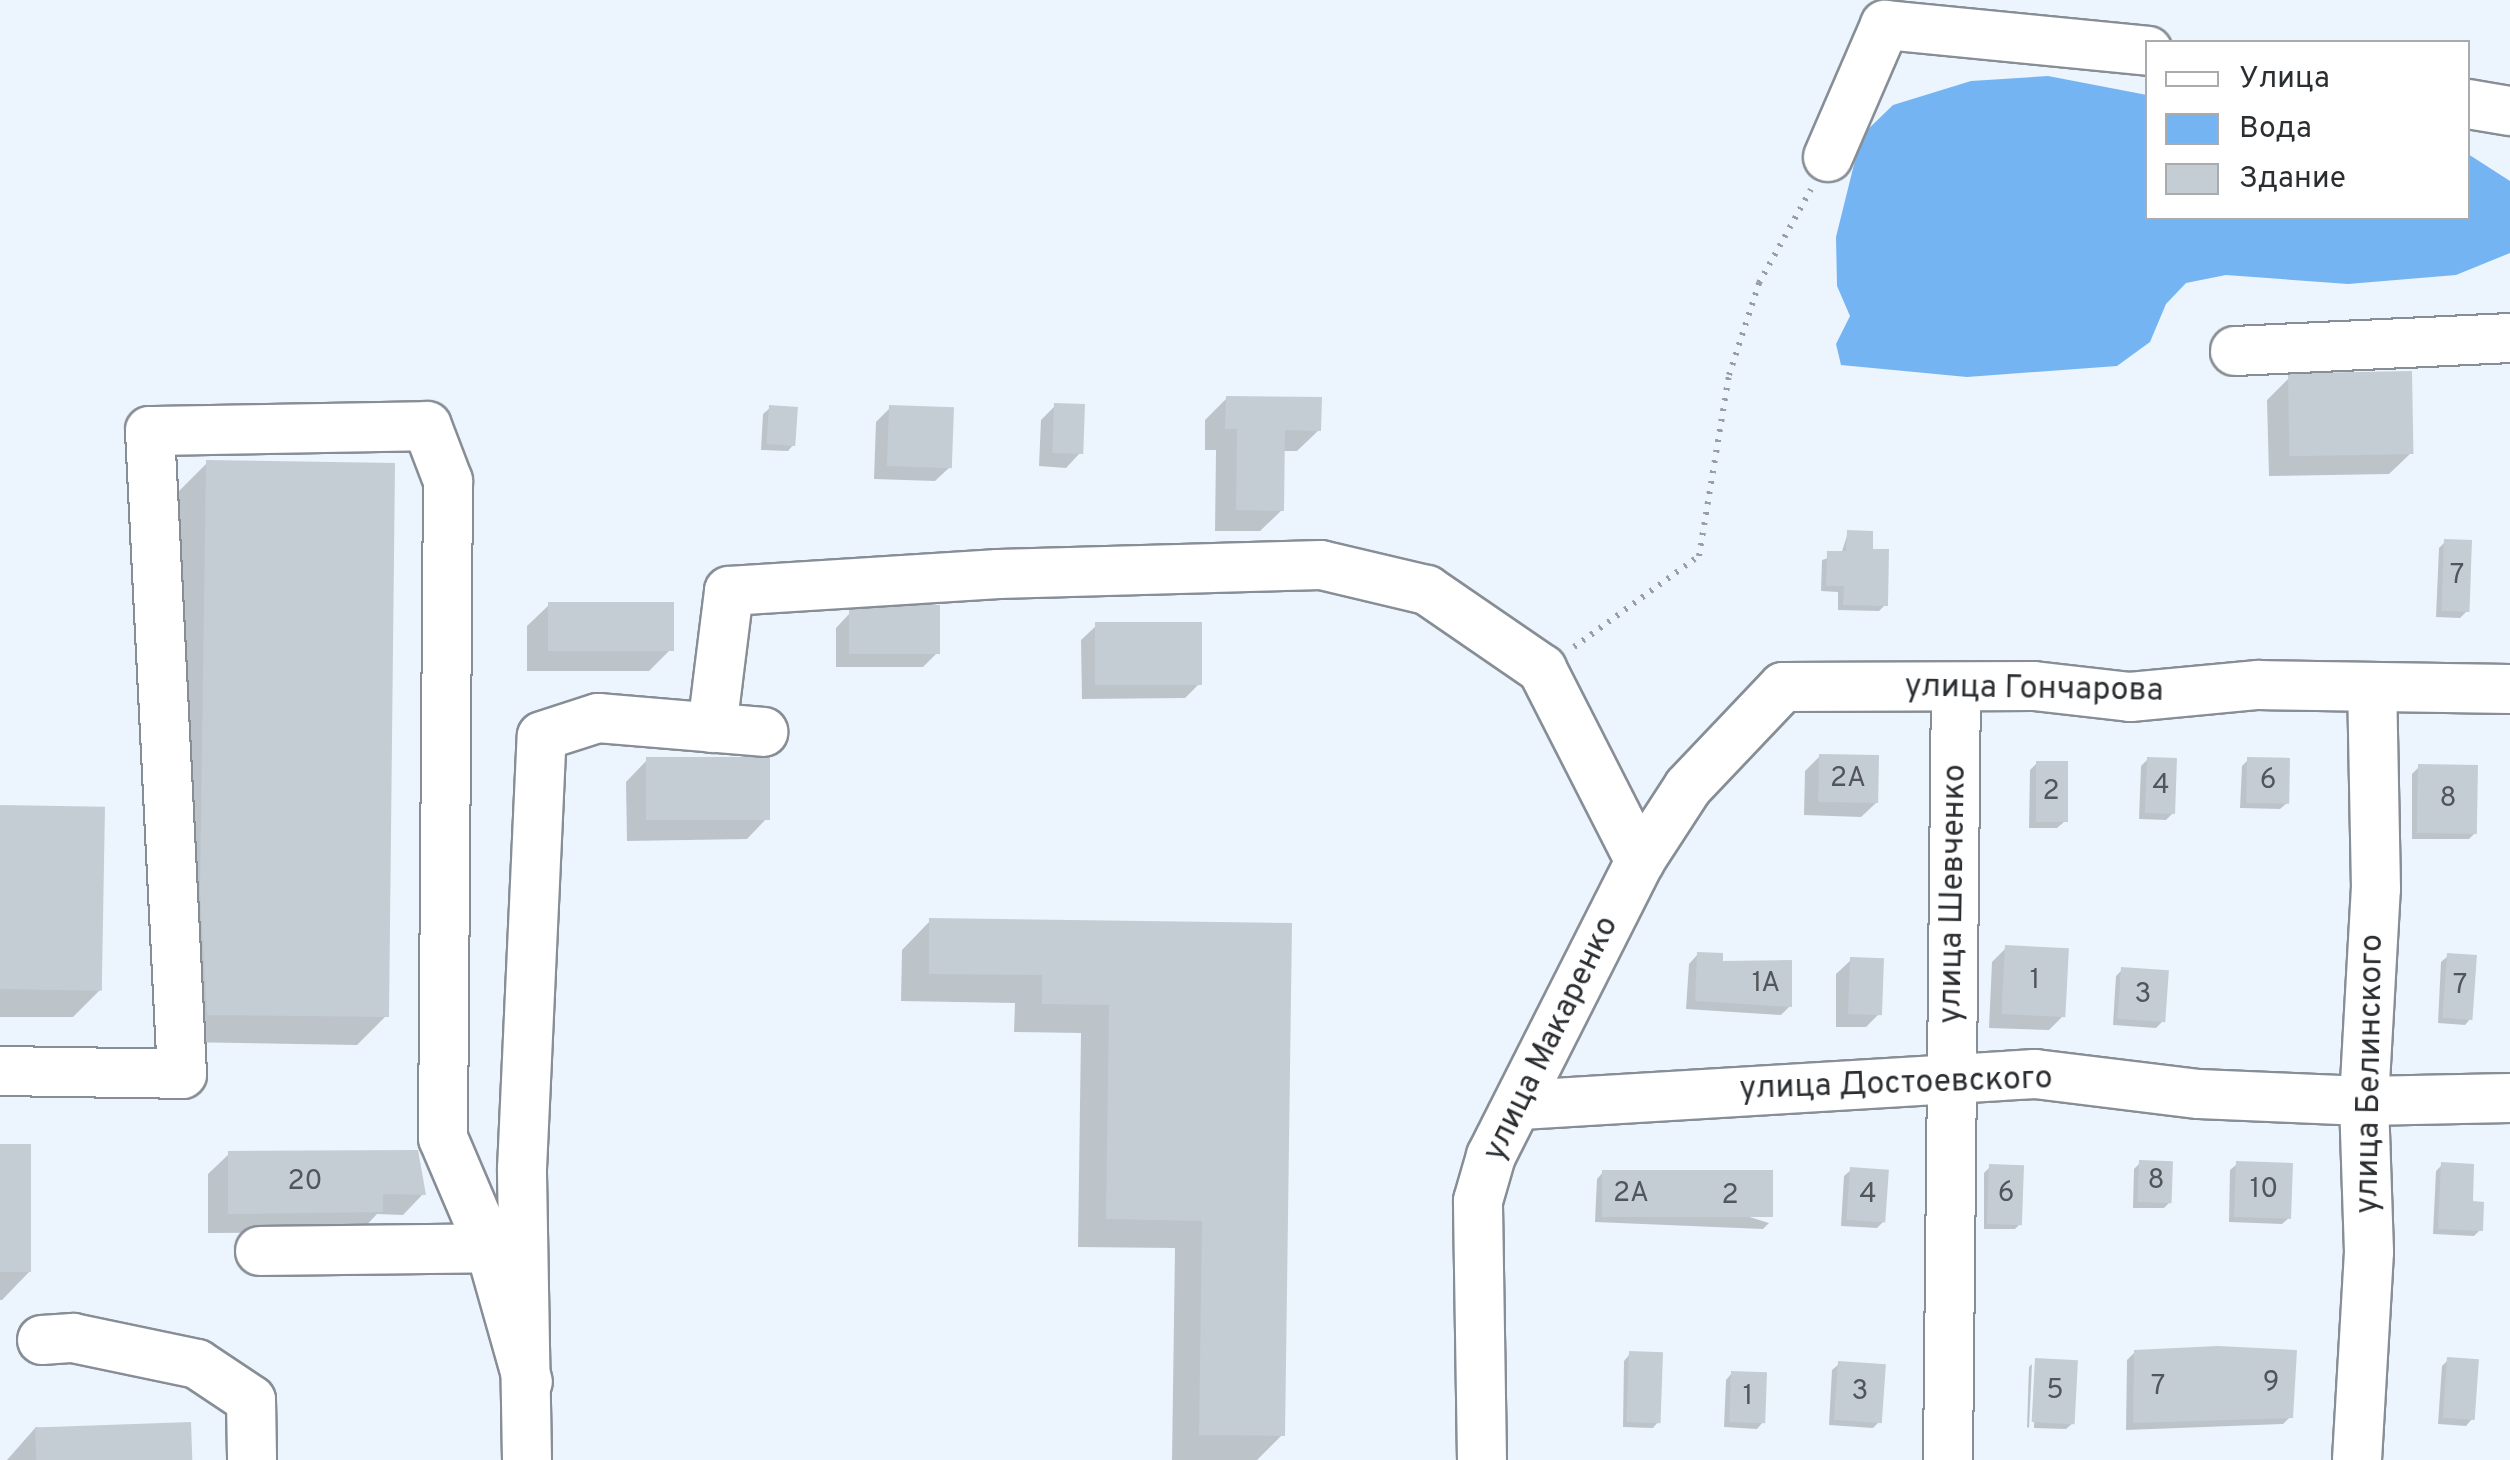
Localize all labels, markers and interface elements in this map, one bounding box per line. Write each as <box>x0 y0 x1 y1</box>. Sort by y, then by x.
legend <box>2145 40 2470 220</box>
text: Улица <box>2239 61 2330 98</box>
text: Вода <box>2239 111 2312 148</box>
text: Здание <box>2239 161 2346 198</box>
house number: 7 <box>2450 559 2464 593</box>
street label: улица Гончарова <box>1904 669 2164 711</box>
house number: 2А <box>1830 762 1866 796</box>
street label: улица Шевченко <box>1933 764 1975 1024</box>
house number: 6 <box>2260 764 2276 798</box>
house number: 4 <box>2152 769 2170 803</box>
house number: 2 <box>2042 775 2060 809</box>
house number: 8 <box>2439 782 2457 816</box>
street label: улица Макаренко <box>1476 910 1628 1168</box>
street label: улица Белинского <box>2349 934 2393 1214</box>
house number: 1 <box>2030 964 2040 998</box>
house number: 1А <box>1752 967 1780 1001</box>
house number: 7 <box>2453 969 2467 1003</box>
house number: 3 <box>2135 978 2151 1012</box>
street label: улица Достоевского <box>1739 1060 2053 1110</box>
house number: 8 <box>2147 1164 2165 1198</box>
house number: 20 <box>287 1165 323 1199</box>
house number: 10 <box>2250 1173 2278 1207</box>
house number: 2А <box>1613 1177 1649 1211</box>
house number: 6 <box>1998 1177 2014 1211</box>
house number: 4 <box>1859 1178 1877 1212</box>
house number: 2 <box>1721 1179 1739 1213</box>
house number: 9 <box>2263 1366 2279 1400</box>
house number: 7 <box>2151 1370 2165 1404</box>
house number: 5 <box>2046 1374 2064 1408</box>
house number: 3 <box>1852 1375 1868 1409</box>
house number: 1 <box>1743 1380 1753 1414</box>

